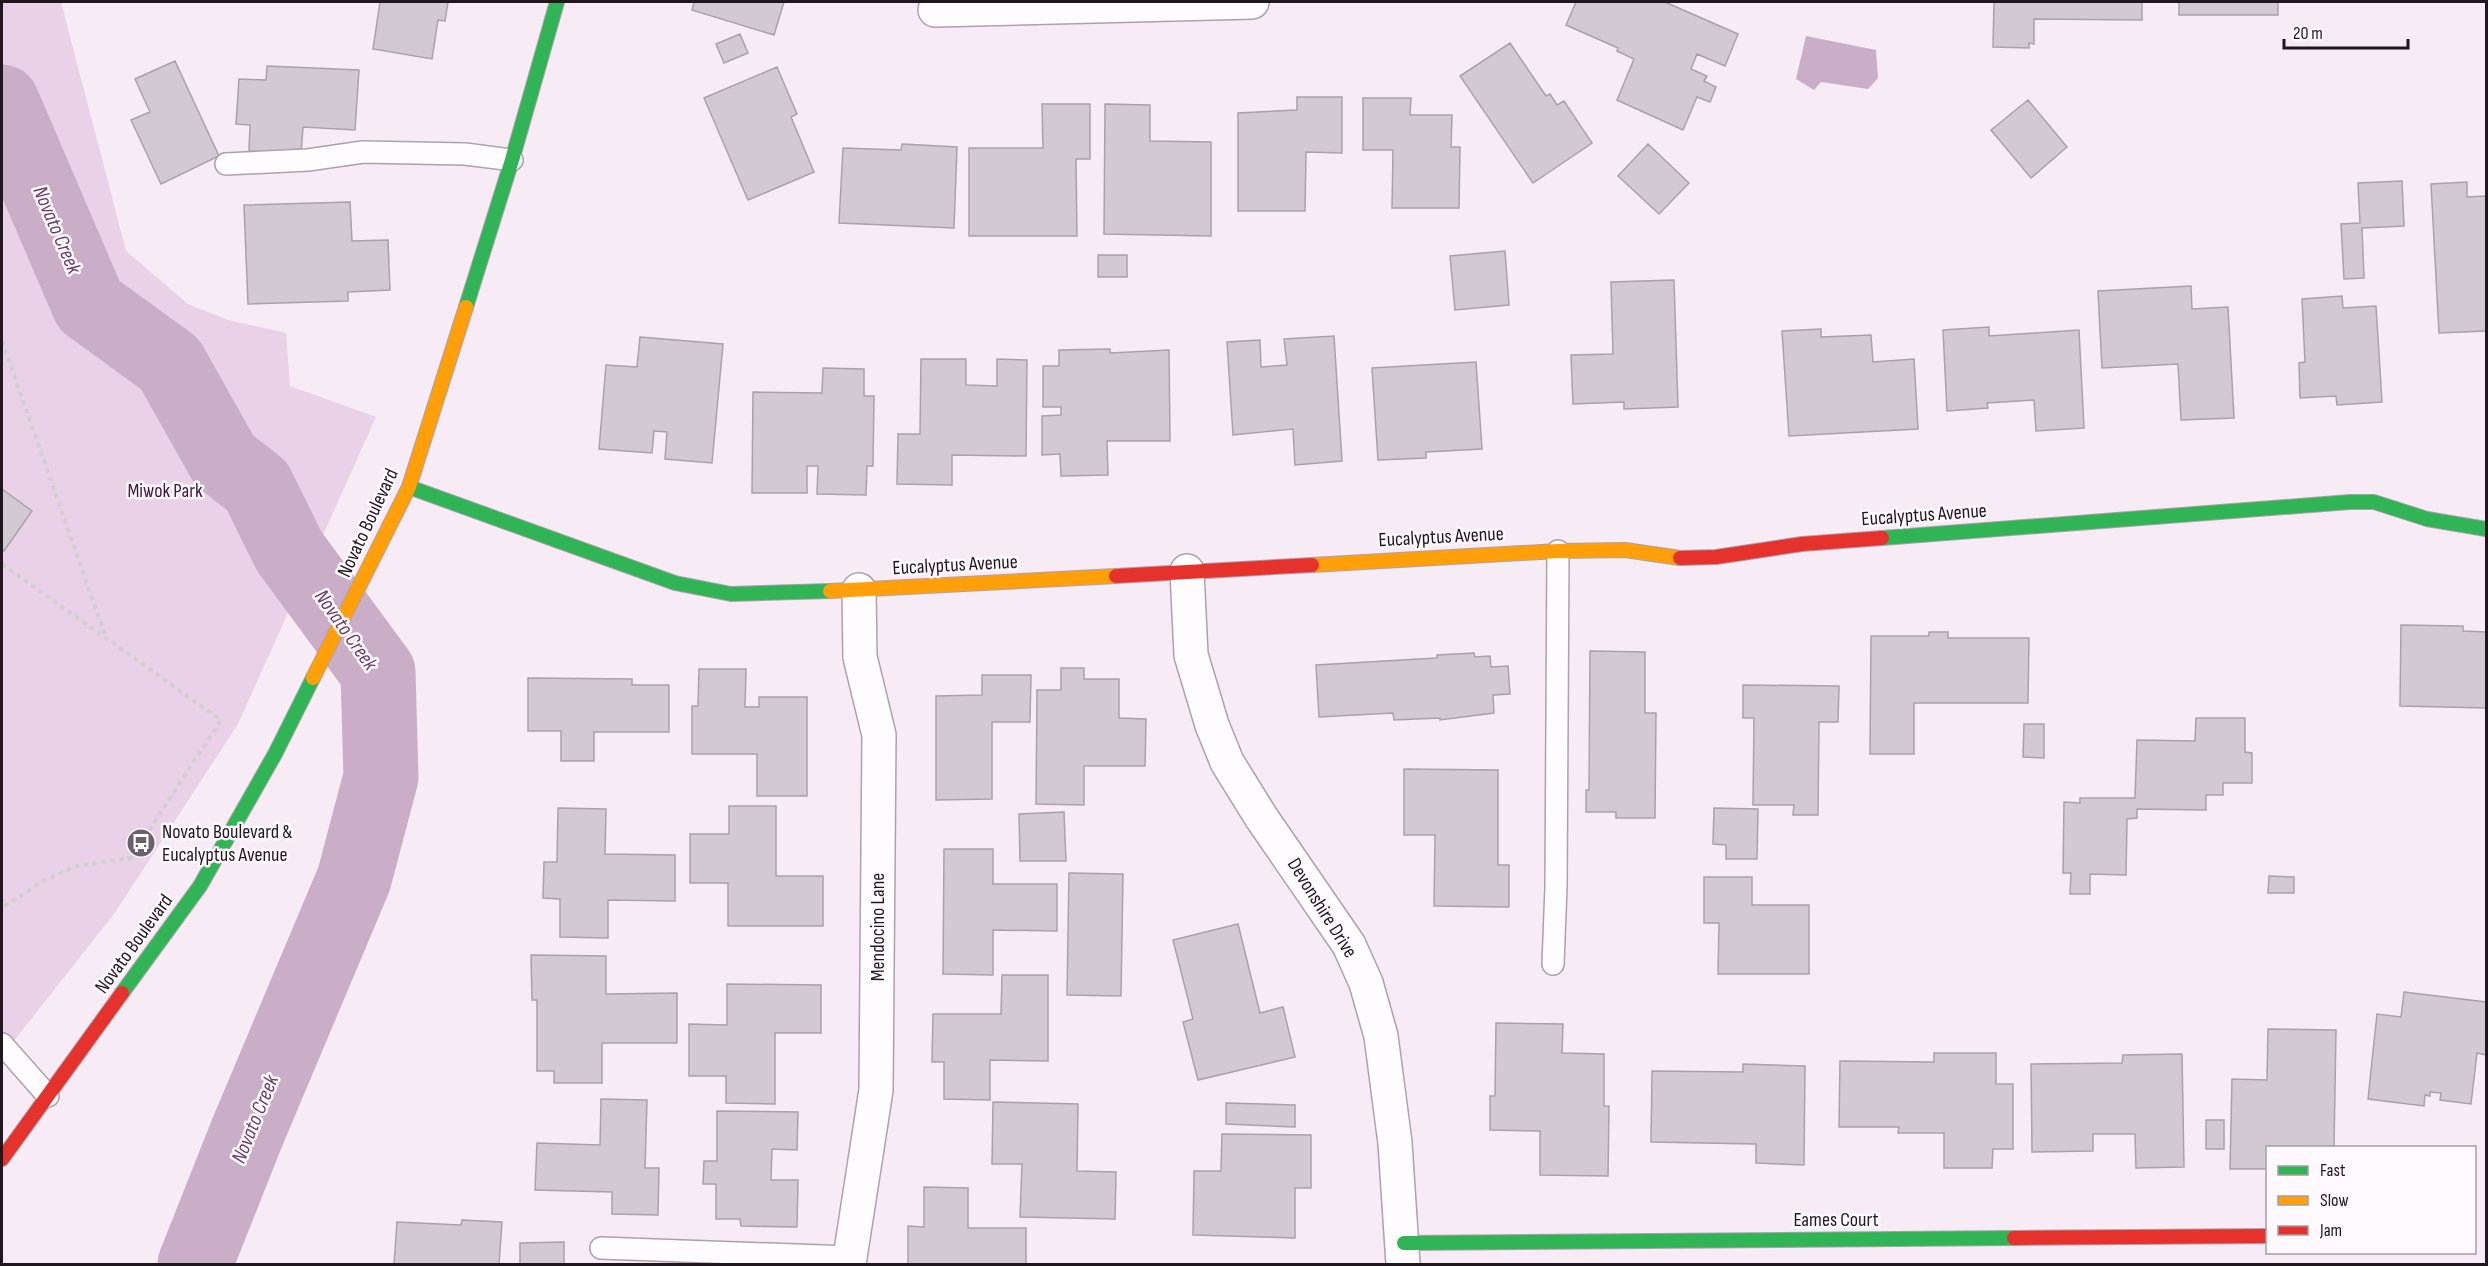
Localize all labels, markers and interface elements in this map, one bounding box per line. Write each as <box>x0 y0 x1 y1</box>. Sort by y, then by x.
scale bar <box>2284 12 2408 50</box>
text: 20 m <box>2293 23 2323 44</box>
water label: Novato Creek <box>27 182 87 279</box>
street label: Novato Boulevard <box>332 465 404 581</box>
park label: Miwok Park <box>127 479 203 503</box>
street label: Eucalyptus Avenue <box>1861 499 1987 531</box>
street label: Eucalyptus Avenue <box>1378 522 1504 552</box>
street label: Eucalyptus Avenue <box>892 550 1018 580</box>
water label: Novato Creek <box>309 585 384 676</box>
place label: Novato Boulevard & Eucalyptus Avenue <box>162 820 292 867</box>
bus stop icon: Novato Boulevard & Eucalyptus Avenue <box>125 827 157 859</box>
street label: Devonshire Drive <box>1282 854 1362 962</box>
street label: Mendocino Lane <box>866 873 890 981</box>
street label: Novato Boulevard <box>90 890 178 998</box>
water label: Novato Creek <box>226 1070 284 1167</box>
legend <box>2266 1146 2476 1254</box>
text: Fast <box>2320 1160 2346 1181</box>
text: Slow <box>2320 1190 2349 1211</box>
street label: Eames Court <box>1793 1208 1879 1232</box>
text: Jam <box>2319 1220 2342 1241</box>

